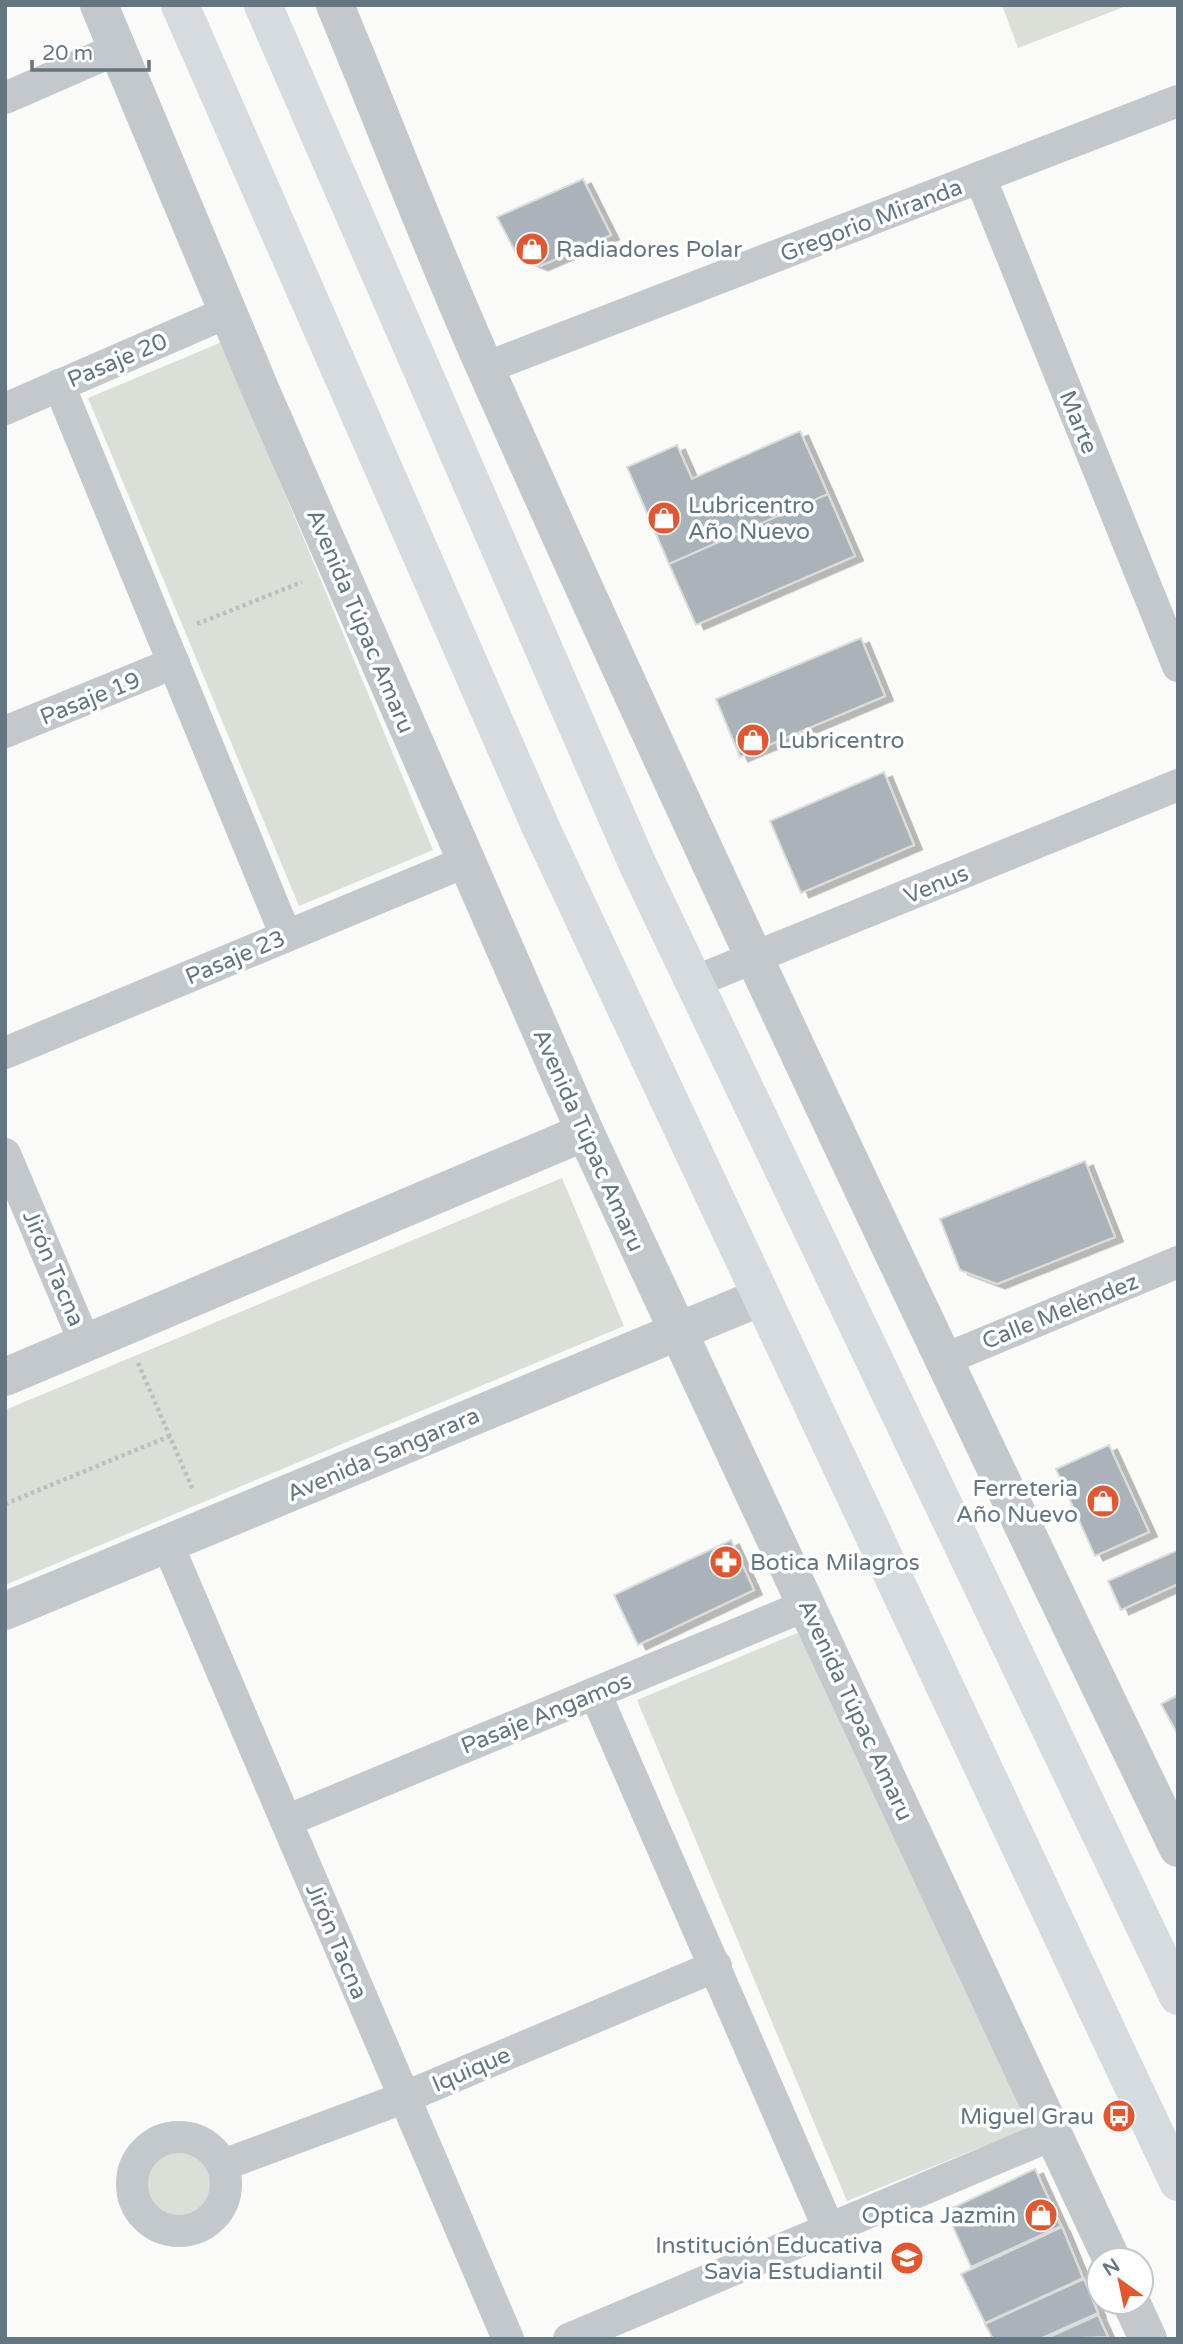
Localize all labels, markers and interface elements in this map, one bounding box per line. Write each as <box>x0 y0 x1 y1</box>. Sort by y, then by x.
scale bar <box>32 28 149 72</box>
text: 20 m <box>42 41 93 66</box>
street label: Gregorio Miranda <box>776 173 966 269</box>
shop icon: Radiadores Polar <box>513 230 551 268</box>
place label: Radiadores Polar <box>556 236 742 264</box>
street label: Pasaje 20 <box>63 327 171 394</box>
street label: Marte <box>1053 387 1103 458</box>
place label: Lubricentro Año Nuevo <box>688 492 814 546</box>
shop icon: Lubricentro Año Nuevo <box>645 499 683 537</box>
street label: Avenida Túpac Amaru <box>300 505 420 738</box>
street label: Pasaje 19 <box>36 666 145 732</box>
shop icon: Lubricentro <box>734 721 772 759</box>
place label: Lubricentro <box>778 727 904 755</box>
street label: Venus <box>900 859 973 910</box>
street label: Pasaje 23 <box>181 924 289 991</box>
street label: Avenida Túpac Amaru <box>526 1025 650 1256</box>
street label: Jirón Tacna <box>16 1206 90 1331</box>
street label: Calle Meléndez <box>978 1268 1143 1356</box>
street label: Avenida Sangarara <box>283 1402 484 1508</box>
place label: Ferreteria Año Nuevo <box>956 1475 1078 1529</box>
shop icon: Ferreteria Año Nuevo <box>1084 1482 1122 1520</box>
pharmacy icon: Botica Milagros <box>707 1543 745 1581</box>
place label: Botica Milagros <box>750 1549 920 1577</box>
street label: Avenida Túpac Amaru <box>792 1595 919 1825</box>
street label: Pasaje Angamos <box>457 1667 636 1761</box>
street label: Jirón Tacna <box>299 1879 373 2004</box>
street label: Iquique <box>428 2041 515 2099</box>
bus stop icon: Miguel Grau <box>1100 2097 1138 2135</box>
place label: Miguel Grau <box>960 2103 1094 2131</box>
shop icon: Optica Jazmin <box>1022 2196 1060 2234</box>
place label: Optica Jazmin <box>861 2202 1016 2230</box>
place label: Institución Educativa Savia Estudiantil <box>655 2232 883 2286</box>
school or university icon: Institución Educativa Savia Estudiantil <box>888 2239 926 2277</box>
north arrow <box>1085 2246 1155 2316</box>
text: N <box>1099 2254 1124 2281</box>

